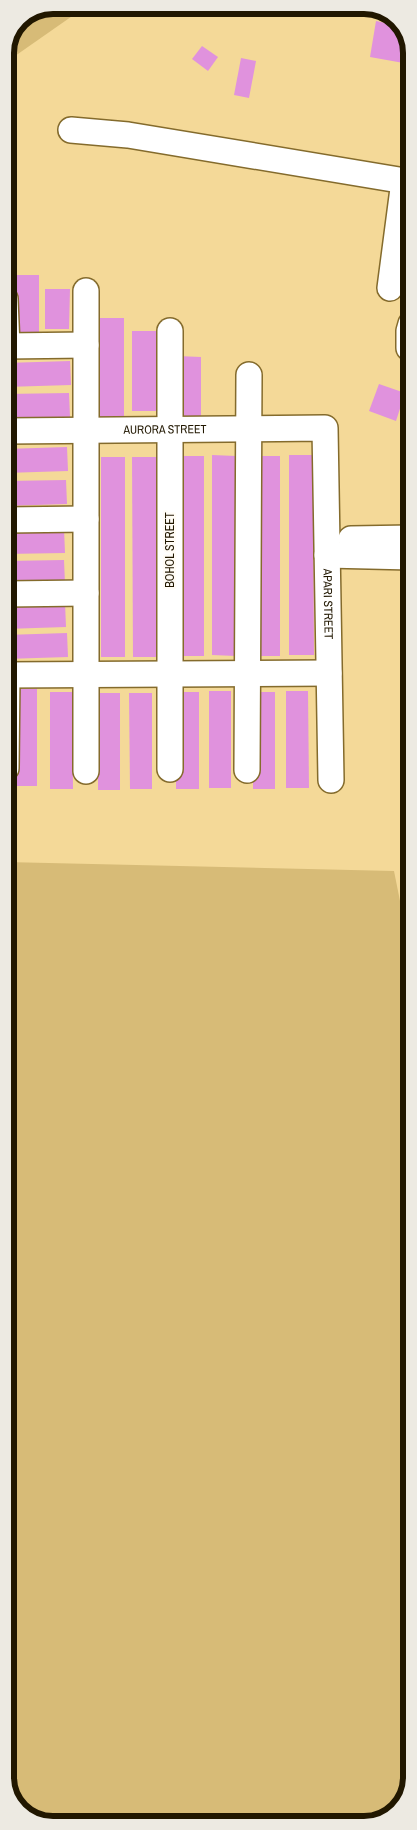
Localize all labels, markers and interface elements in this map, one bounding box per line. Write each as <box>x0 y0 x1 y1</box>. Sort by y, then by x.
street label: AURORA STREET <box>122 421 207 438</box>
street label: BOHOL STREET <box>162 512 178 588</box>
street label: APARI STREET <box>319 568 337 639</box>

